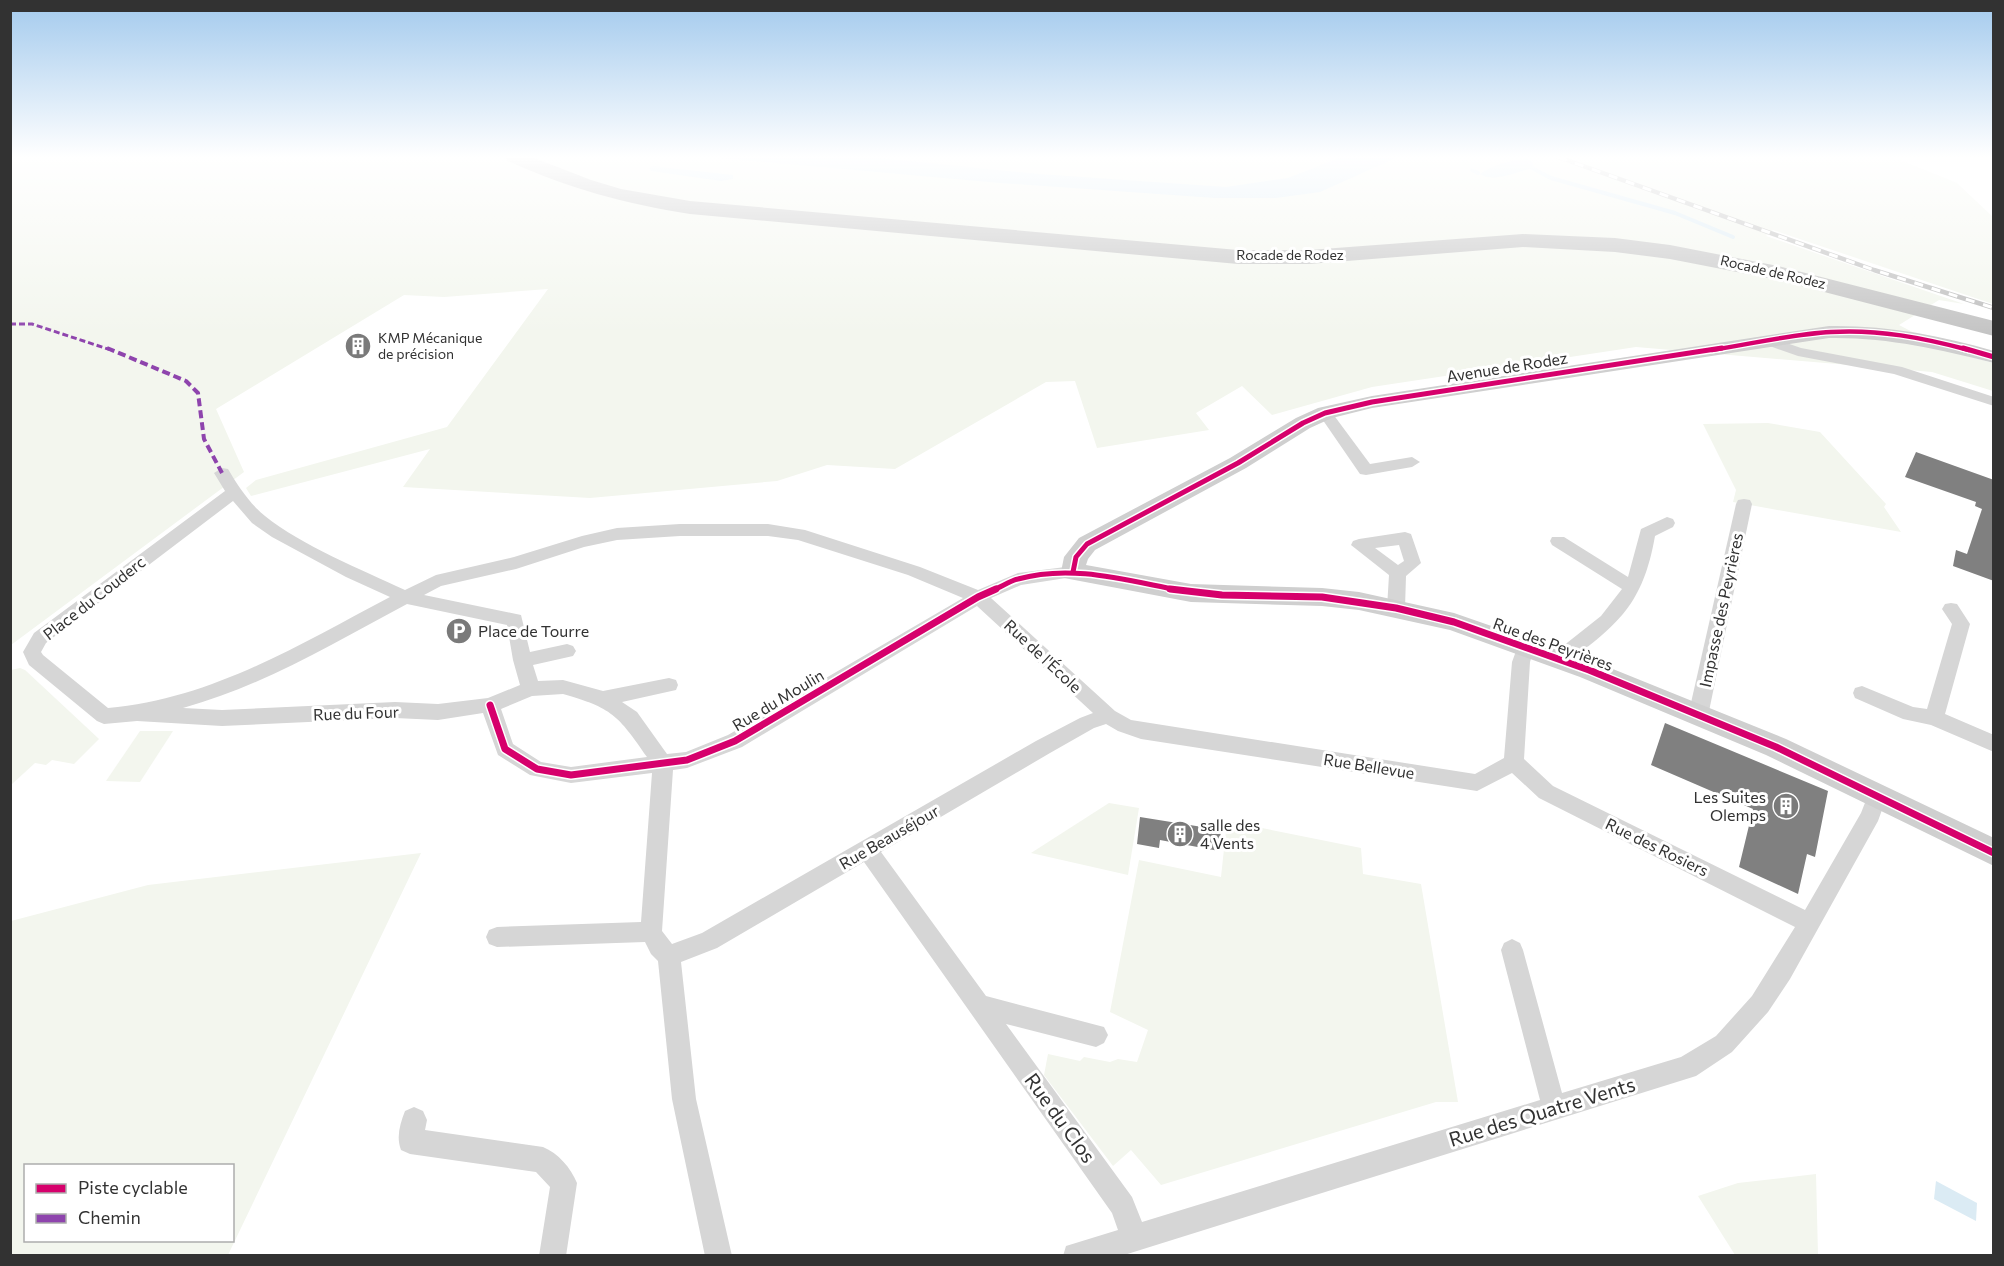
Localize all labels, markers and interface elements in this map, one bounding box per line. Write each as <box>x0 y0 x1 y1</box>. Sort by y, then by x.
street label: Rocade de Rodez <box>1236 246 1344 263</box>
street label: Rocade de Rodez <box>1719 251 1827 292</box>
place label: KMP Mécanique de précision <box>378 329 482 362</box>
building icon: KMP Mécanique de précision <box>343 331 373 361</box>
street label: Avenue de Rodez <box>1445 348 1569 385</box>
street label: Impasse des Peyrières <box>1695 531 1746 689</box>
street label: Place du Couderc <box>39 552 149 643</box>
street label: Rue des Peyrières <box>1491 613 1616 674</box>
street label: Rue de l'École <box>1001 615 1086 696</box>
parking icon: Place de Tourre <box>444 616 474 646</box>
place label: Place de Tourre <box>478 621 589 640</box>
street label: Rue du Moulin <box>729 665 827 734</box>
street label: Rue du Four <box>313 701 400 723</box>
street label: Rue Bellevue <box>1322 749 1416 782</box>
place label: Les Suites Olemps <box>1693 787 1766 824</box>
building icon: Les Suites Olemps <box>1771 791 1801 821</box>
street label: Rue Beauséjour <box>836 800 942 873</box>
street label: Rue des Rosiers <box>1603 813 1712 880</box>
place label: salle des 4 Vents <box>1200 815 1260 852</box>
building icon: salle des 4 Vents <box>1165 819 1195 849</box>
street label: Rue du Clos <box>1020 1068 1101 1167</box>
street label: Rue des Quatre Vents <box>1446 1071 1638 1151</box>
legend <box>24 1164 234 1242</box>
text: Piste cyclable <box>78 1176 188 1198</box>
text: Chemin <box>78 1206 141 1228</box>

